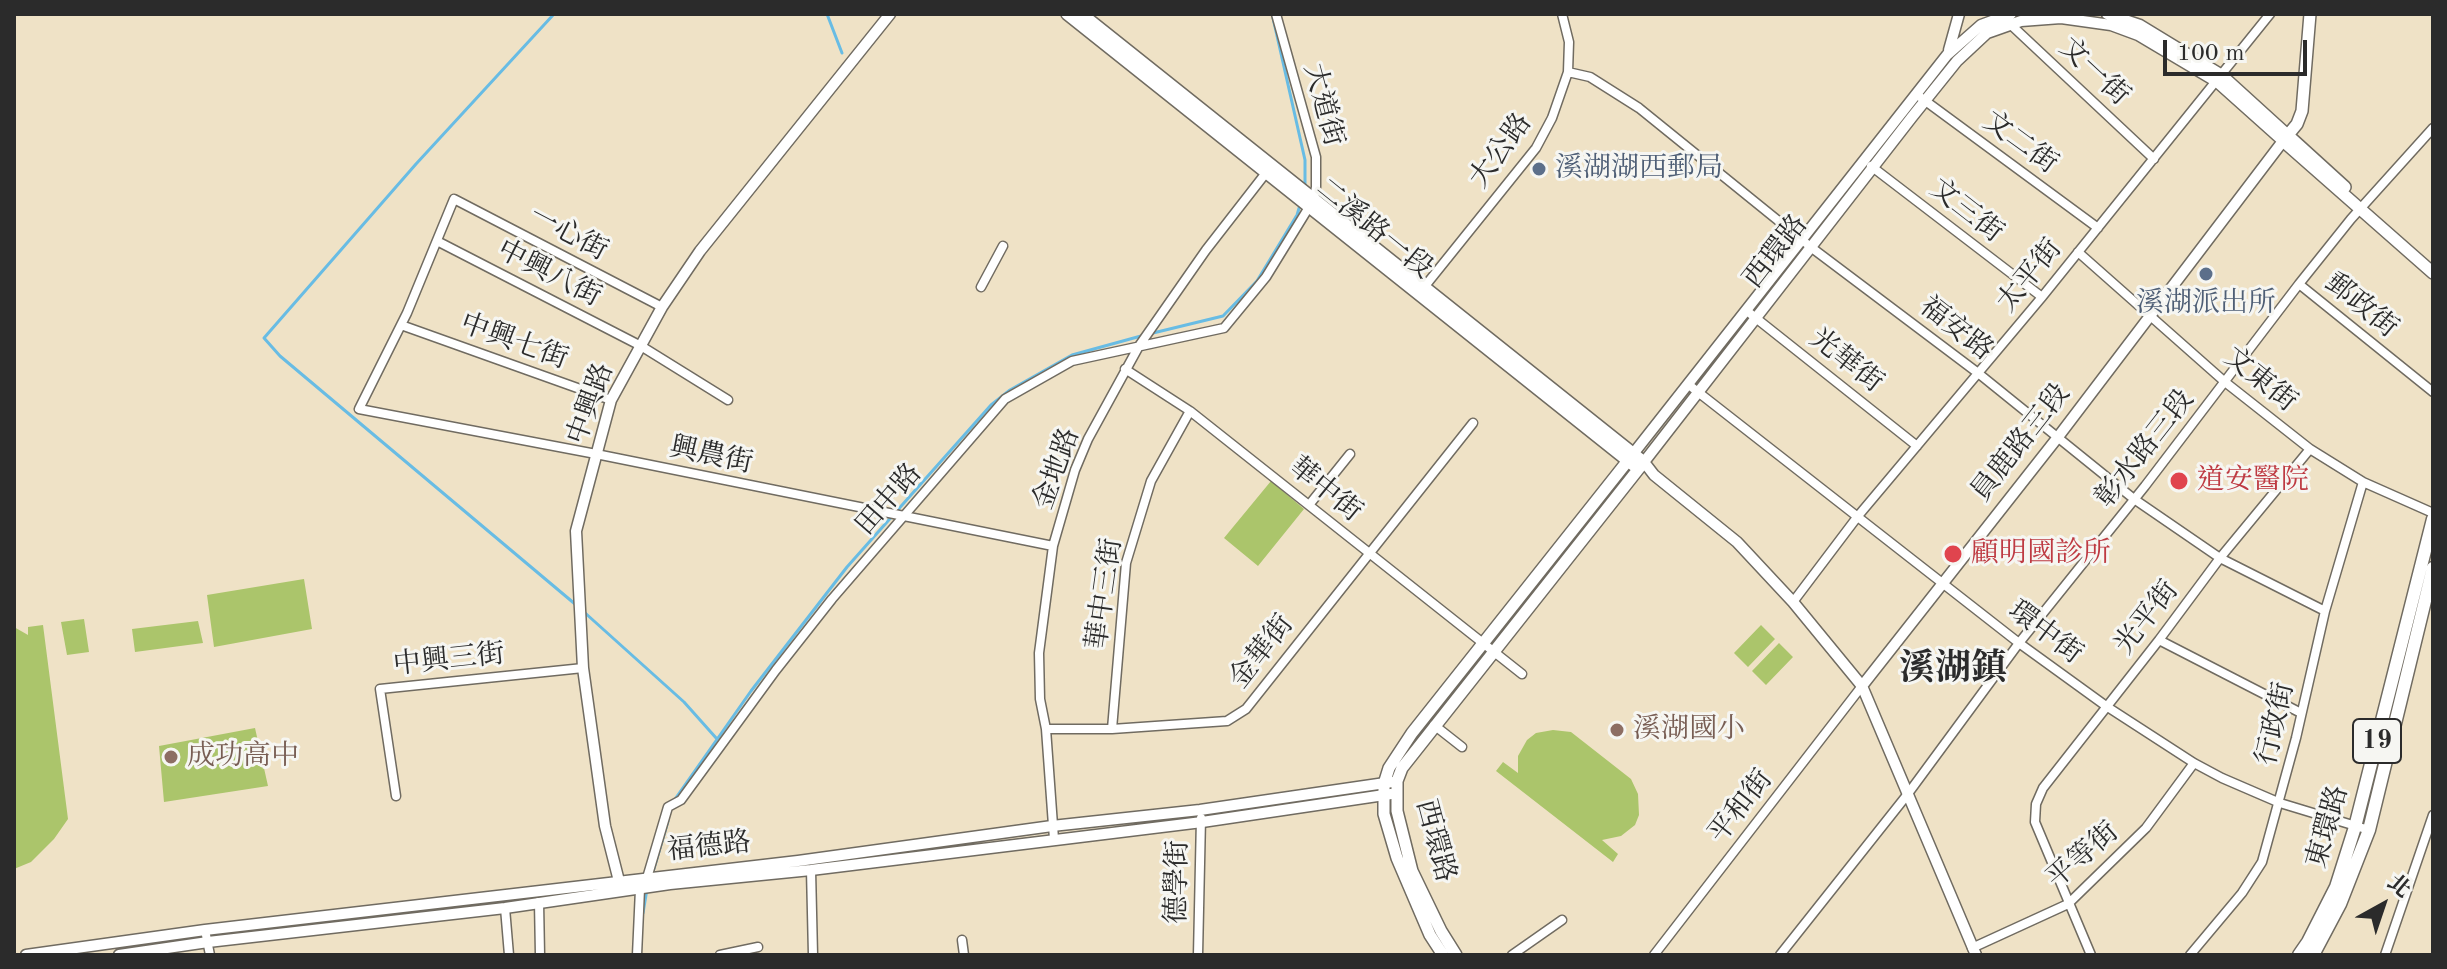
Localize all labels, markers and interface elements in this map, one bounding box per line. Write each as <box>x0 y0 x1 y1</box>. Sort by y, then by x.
scale bar <box>2167 24 2311 74</box>
street label: 文一街 <box>2052 31 2136 113</box>
text: 100 m <box>2177 42 2245 66</box>
street label: 大道街 <box>1296 60 1350 150</box>
street label: 文二街 <box>1976 105 2064 181</box>
street label: 大公路 <box>1463 107 1539 195</box>
place label: 溪湖湖西郵局 <box>1555 152 1723 186</box>
marker: 溪湖湖西郵局 <box>1530 160 1548 178</box>
street label: 二溪路一段 <box>1309 172 1439 286</box>
street label: 文三街 <box>1923 172 2009 250</box>
street label: 一心街 <box>523 199 613 269</box>
street label: 西環路 <box>1737 209 1815 295</box>
street label: 太平街 <box>1991 233 2069 319</box>
street label: 中興八街 <box>491 234 607 314</box>
marker: 溪湖派出所 <box>2197 265 2215 283</box>
street label: 郵政街 <box>2318 267 2404 345</box>
place label: 溪湖派出所 <box>2136 287 2276 321</box>
street label: 福安路 <box>1913 290 1999 368</box>
street label: 中興七街 <box>456 307 572 377</box>
street label: 光華街 <box>1803 322 1889 400</box>
street label: 文東街 <box>2217 341 2303 419</box>
street label: 中興路 <box>561 359 621 449</box>
street label: 員鹿路三段 <box>1965 377 2077 509</box>
street label: 彰水路三段 <box>2089 383 2201 515</box>
street label: 金地路 <box>1027 424 1087 514</box>
street label: 興農街 <box>666 431 756 481</box>
street label: 華中街 <box>1282 451 1368 529</box>
street label: 田中路 <box>849 457 929 543</box>
place label: 道安醫院 <box>2197 464 2309 498</box>
marker: 道安醫院 <box>2168 470 2190 492</box>
street label: 華中三街 <box>1081 536 1129 652</box>
place label: 顧明國診所 <box>1971 537 2111 571</box>
marker: 顧明國診所 <box>1942 543 1964 565</box>
street label: 光平街 <box>2108 575 2186 661</box>
street label: 環中街 <box>2001 594 2089 672</box>
street label: 金華街 <box>1223 609 1301 695</box>
street label: 中興三街 <box>392 637 506 683</box>
district label: 溪湖鎮 <box>1899 648 2007 692</box>
street label: 行政街 <box>2250 679 2302 769</box>
place label: 溪湖國小 <box>1633 713 1745 747</box>
road number: 19 <box>2353 719 2401 763</box>
marker: 溪湖國小 <box>1608 721 1626 739</box>
place label: 成功高中 <box>187 740 299 774</box>
marker: 成功高中 <box>162 748 180 766</box>
street label: 平和街 <box>1702 764 1780 850</box>
street label: 東環路 <box>2300 782 2356 872</box>
street label: 西環路 <box>1408 796 1462 886</box>
street label: 平等街 <box>2040 816 2126 896</box>
street label: 福德路 <box>665 826 753 868</box>
street label: 德學街 <box>1160 840 1196 924</box>
north arrow <box>2343 865 2423 945</box>
text: 北 <box>2383 871 2414 902</box>

